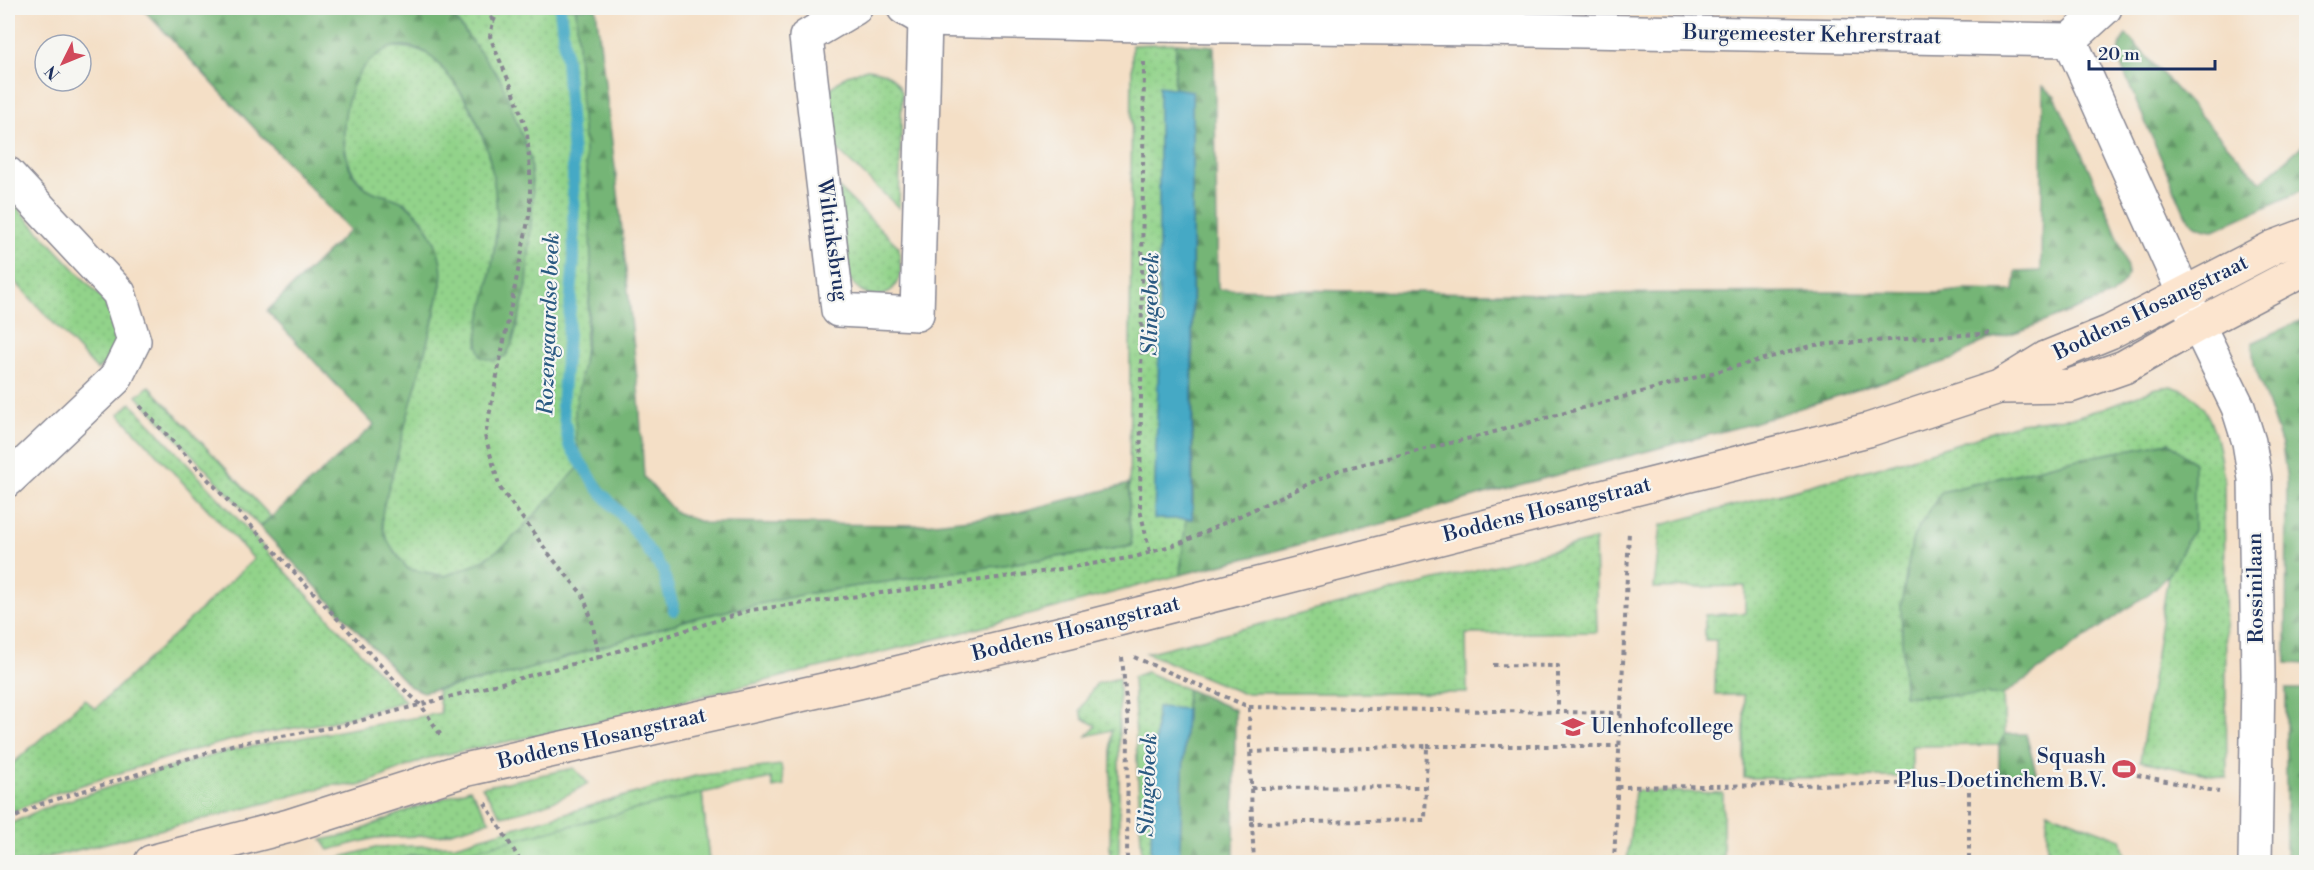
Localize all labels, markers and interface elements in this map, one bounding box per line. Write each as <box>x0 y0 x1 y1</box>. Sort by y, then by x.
street label: Burgemeester Kehrerstraat <box>1682 20 1942 50</box>
north arrow <box>33 33 93 93</box>
scale bar <box>2089 33 2215 71</box>
text: 20 m <box>2098 43 2140 66</box>
text: N <box>41 61 64 84</box>
street label: Wiltinksbrug <box>810 176 854 303</box>
water label: Rozengaardse beek <box>532 232 566 417</box>
street label: Boddens Hosangstraat <box>2049 249 2253 367</box>
water label: Slingebeek <box>1137 252 1165 356</box>
street label: Boddens Hosangstraat <box>1439 471 1654 549</box>
street label: Rossinilaan <box>2242 532 2270 644</box>
street label: Boddens Hosangstraat <box>968 590 1183 668</box>
street label: Boddens Hosangstraat <box>494 702 709 776</box>
school or university icon: Ulenhofcollege <box>1560 714 1586 740</box>
place label: Ulenhofcollege <box>1591 714 1734 740</box>
water label: Slingebeek <box>1133 733 1163 837</box>
place label: Squash Plus-Doetinchem B.V. <box>1897 744 2106 794</box>
sports icon: Squash Plus-Doetinchem B.V. <box>2111 756 2137 782</box>

